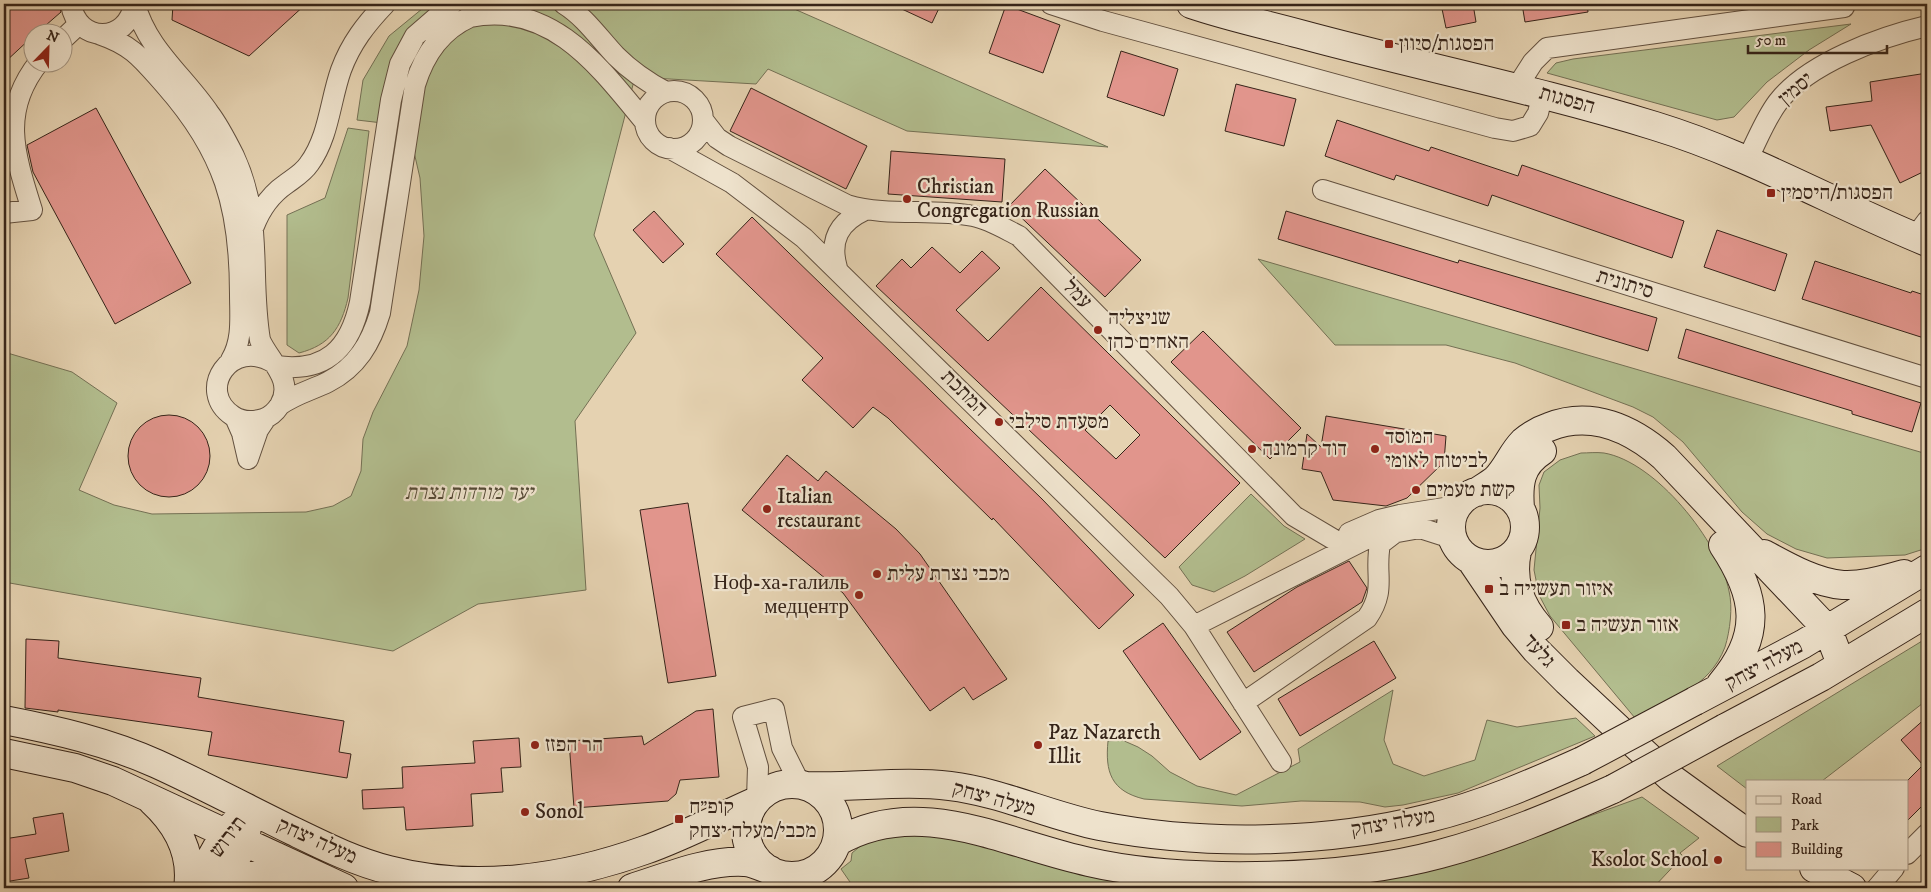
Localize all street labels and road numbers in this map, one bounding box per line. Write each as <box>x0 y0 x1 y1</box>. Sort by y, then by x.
street label: יסמין <box>1773 66 1819 111</box>
street label: הפסגות <box>1536 80 1598 120</box>
street label: סיתונית <box>1593 263 1657 305</box>
street label: עמל <box>1057 274 1097 314</box>
street label: המתכת <box>935 364 993 422</box>
street label: גלעד <box>1517 629 1561 673</box>
street label: מעלה יצחק <box>1720 634 1808 696</box>
street label: מעלה יצחק <box>950 775 1038 823</box>
street label: מעלה יצחק <box>1349 803 1437 843</box>
street label: תירוש <box>204 811 252 863</box>
street label: מעלה יצחק <box>273 812 361 870</box>

